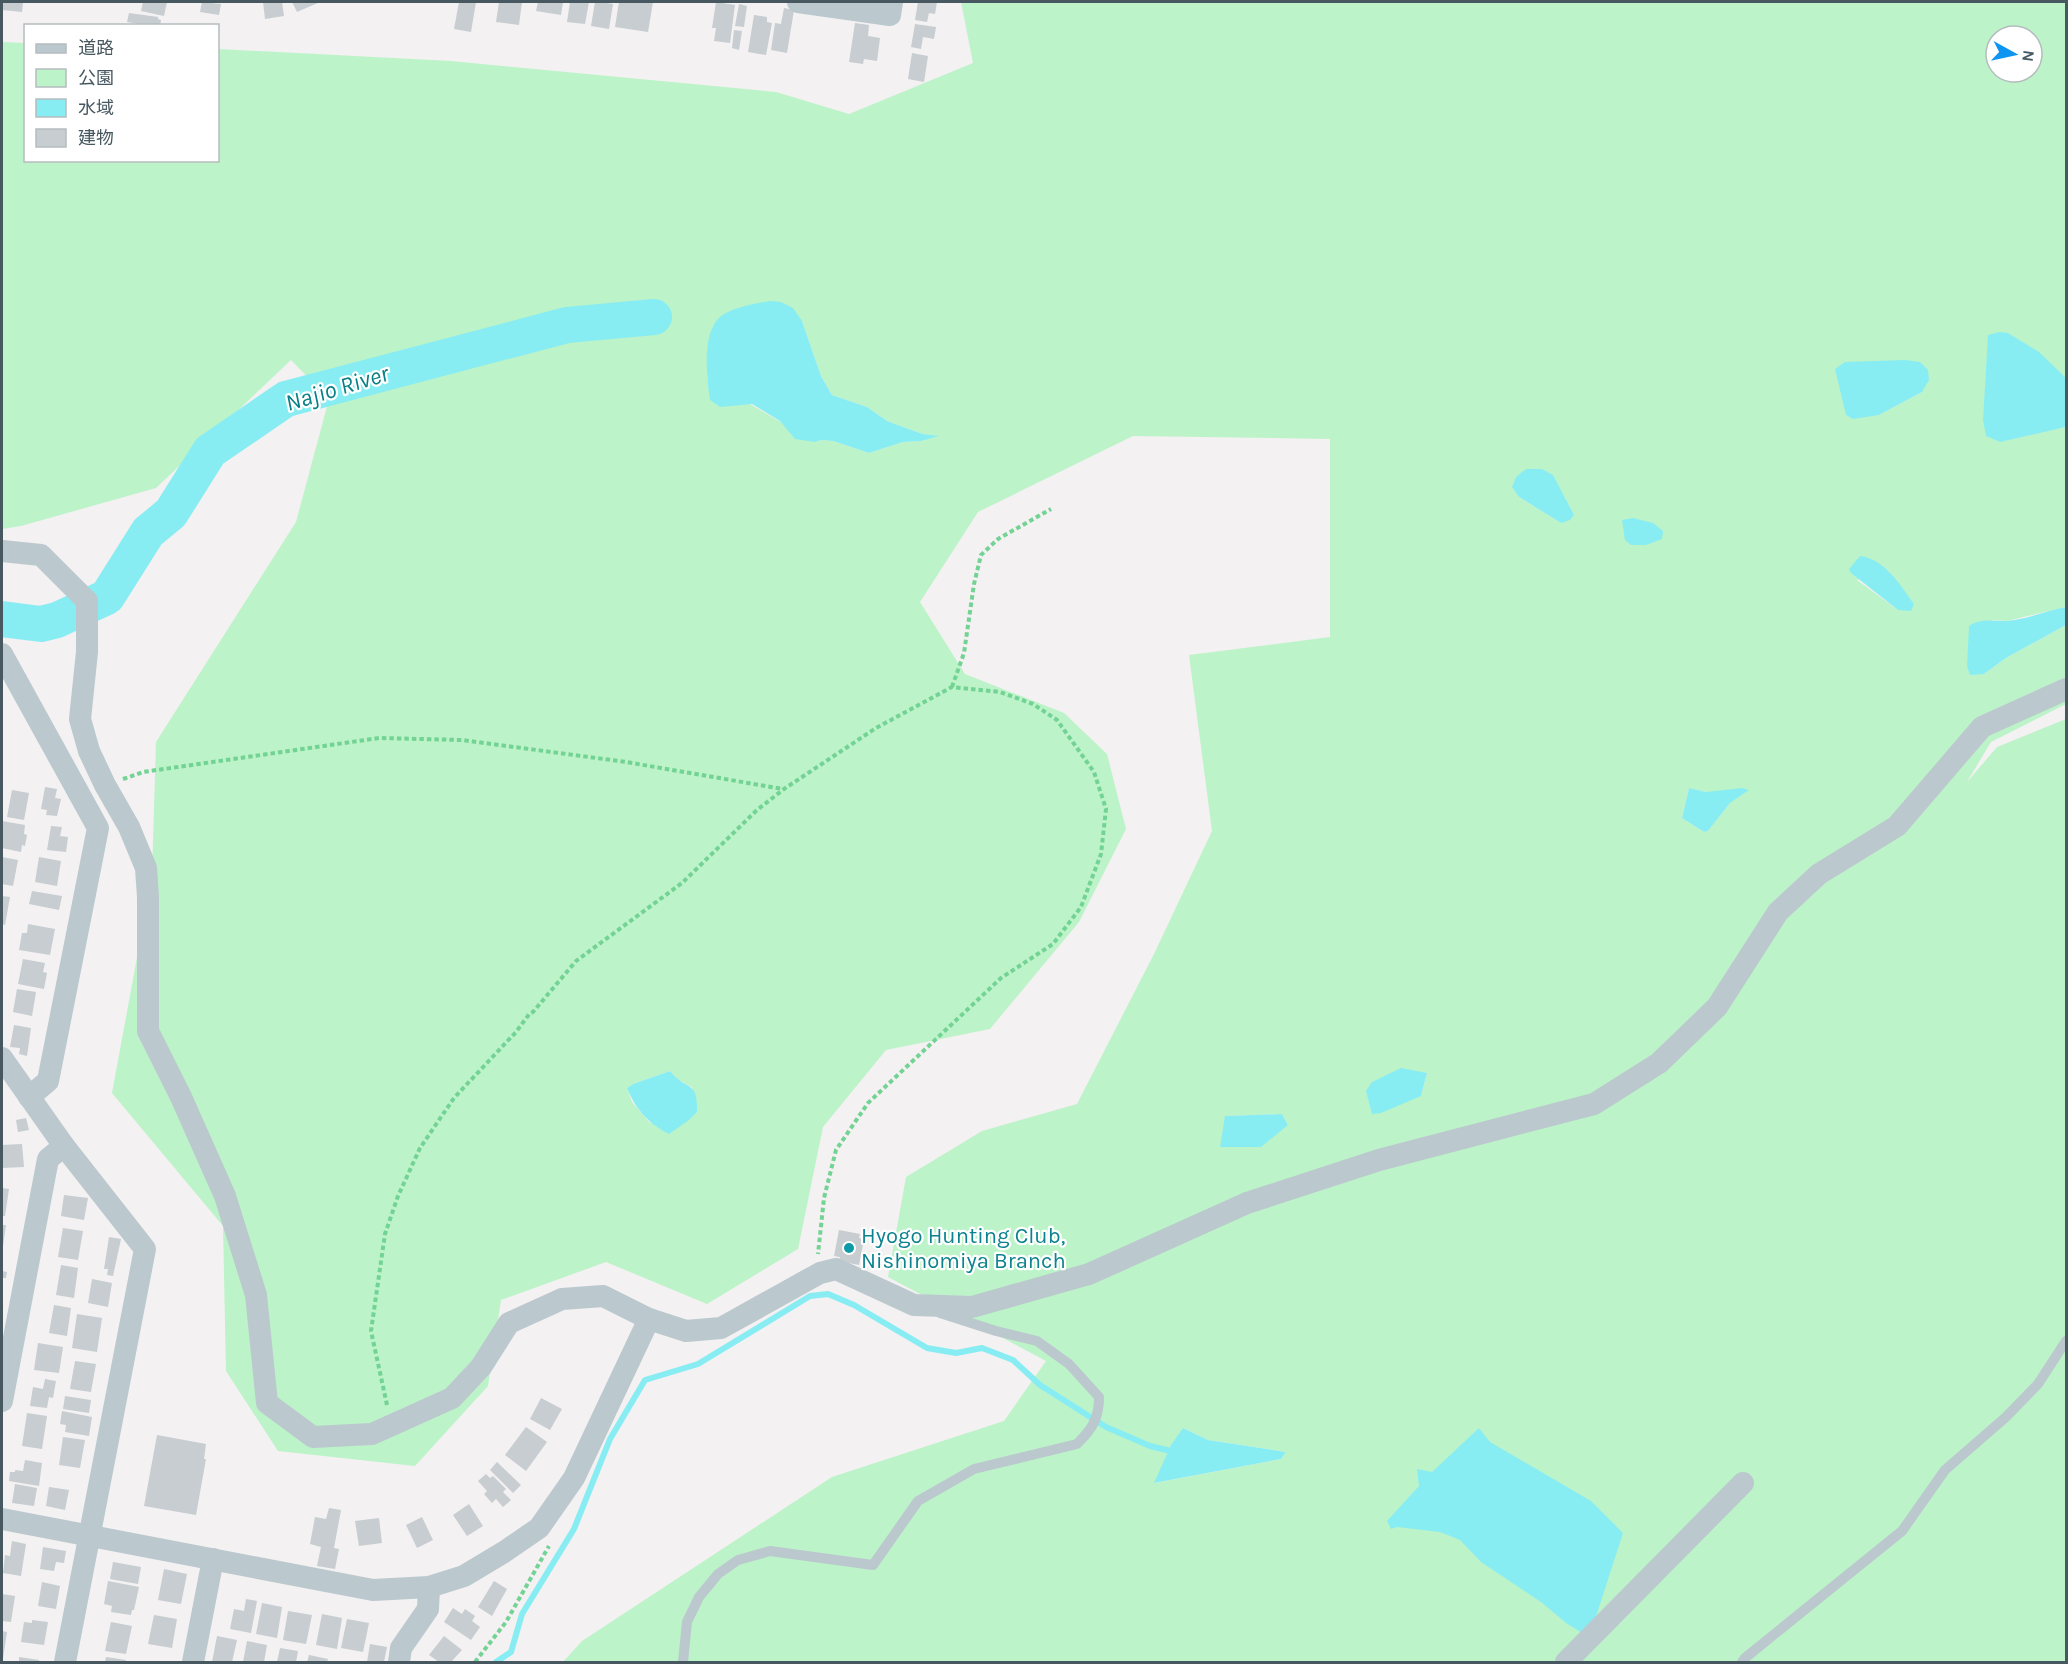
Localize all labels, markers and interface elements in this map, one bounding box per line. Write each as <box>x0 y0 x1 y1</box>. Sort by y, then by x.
legend <box>24 24 219 162</box>
north arrow <box>1984 24 2044 84</box>
text: 道路 <box>78 37 114 59</box>
text: N <box>2018 49 2039 63</box>
text: 公園 <box>78 67 114 89</box>
text: 水域 <box>78 97 114 119</box>
text: 建物 <box>78 127 114 149</box>
water label: Najio River <box>282 359 393 417</box>
place label: Hyogo Hunting Club, Nishinomiya Branch <box>861 1223 1066 1274</box>
marker: Hyogo Hunting Club, Nishinomiya Branch <box>842 1241 856 1255</box>

